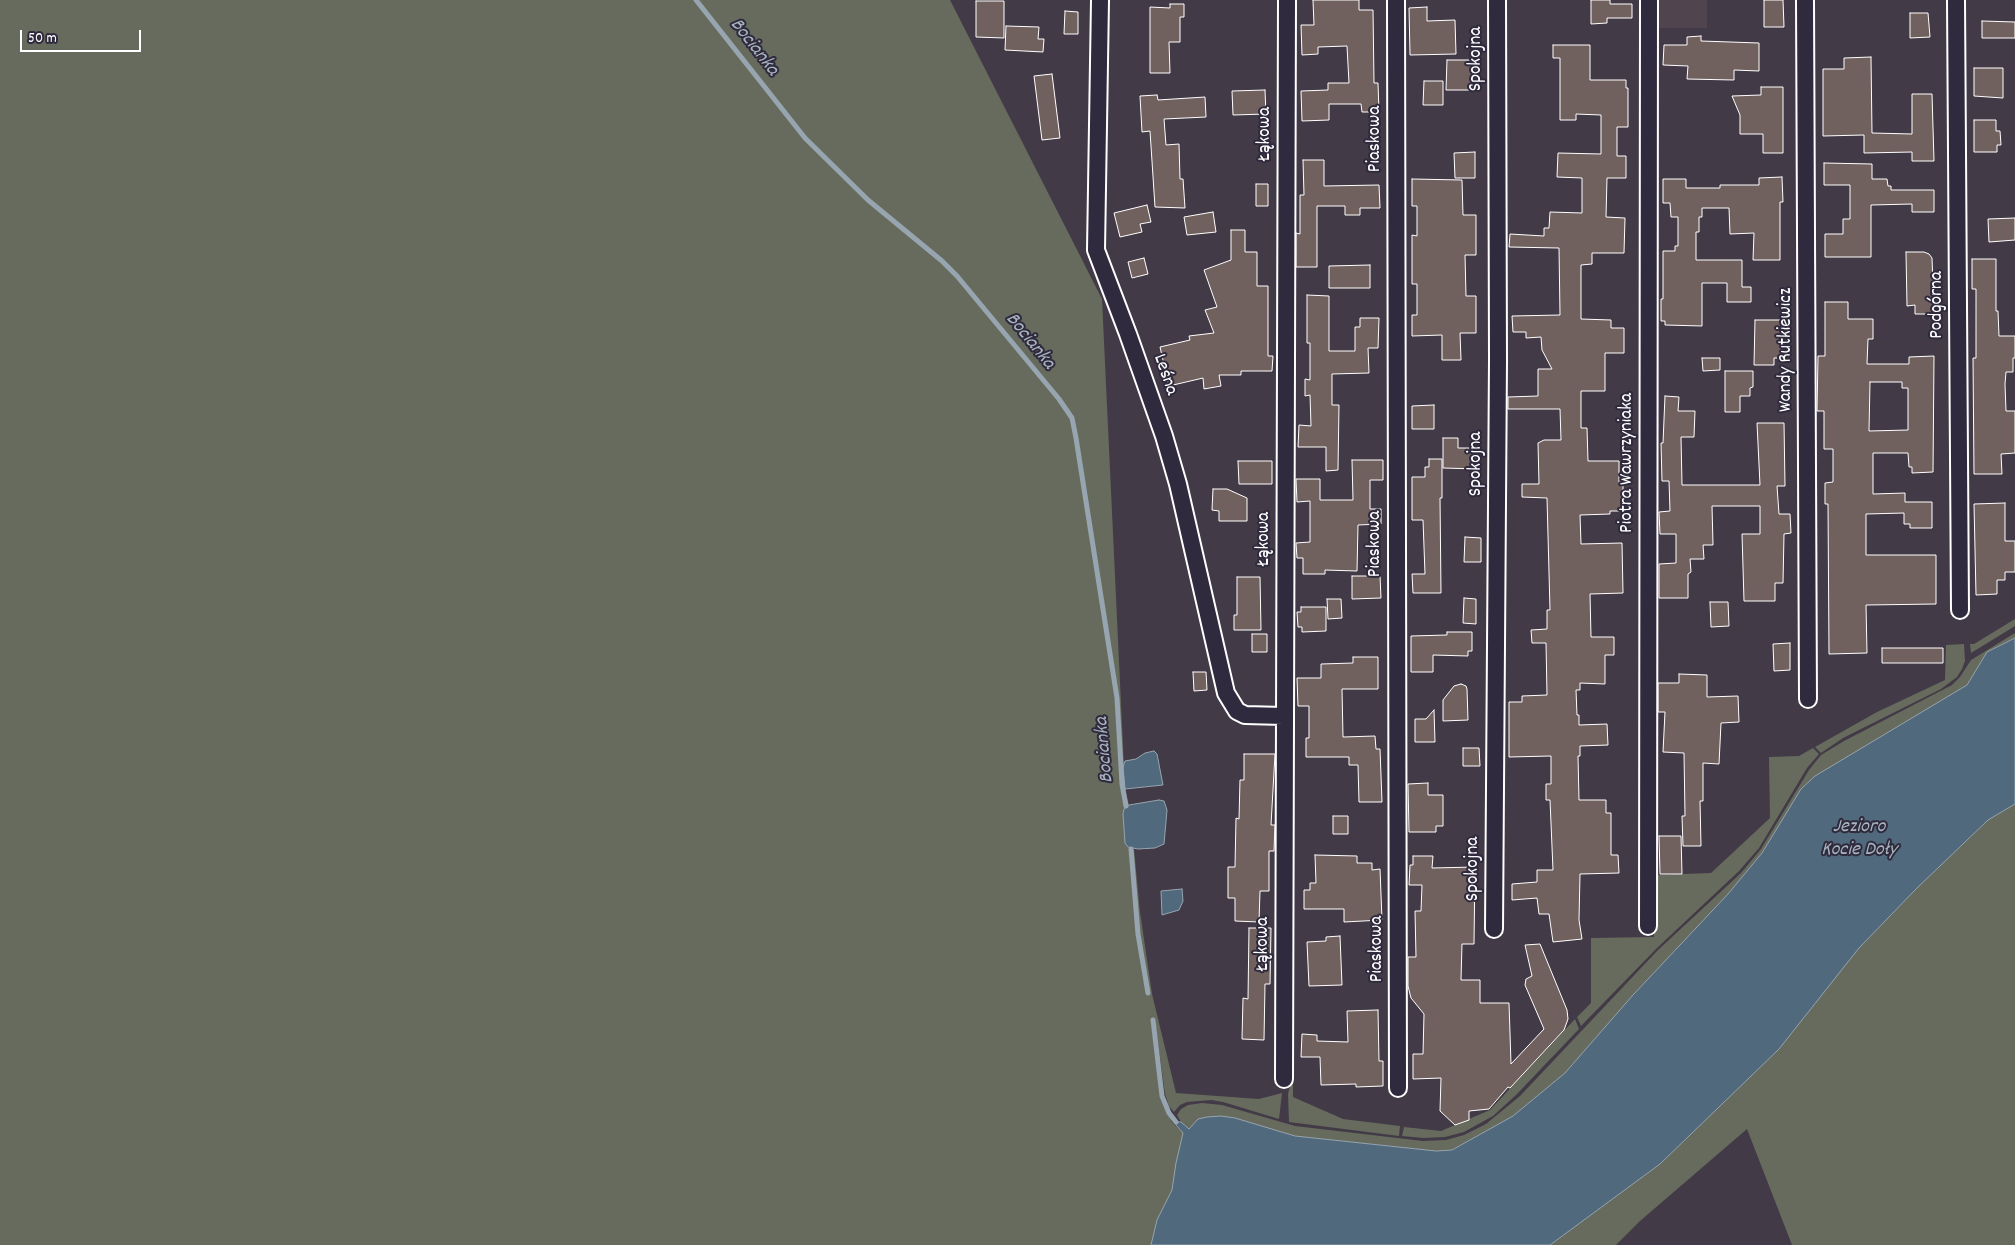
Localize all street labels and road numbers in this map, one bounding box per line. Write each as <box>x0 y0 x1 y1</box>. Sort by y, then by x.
street label: Spokojna <box>1466 27 1488 91</box>
street label: Piaskowa <box>1365 106 1387 172</box>
street label: Łąkowa <box>1255 107 1277 161</box>
street label: Podgórna <box>1927 271 1949 339</box>
street label: Wandy Rutkiewicz <box>1776 288 1798 412</box>
street label: Leśna <box>1146 351 1182 399</box>
street label: Piotra Wawrzyniaka <box>1617 393 1639 533</box>
street label: Spokojna <box>1466 432 1488 496</box>
street label: Piaskowa <box>1365 511 1387 577</box>
street label: Łąkowa <box>1254 512 1276 566</box>
street label: Spokojna <box>1463 837 1485 901</box>
street label: Piaskowa <box>1367 916 1389 982</box>
street label: Łąkowa <box>1253 917 1275 971</box>

